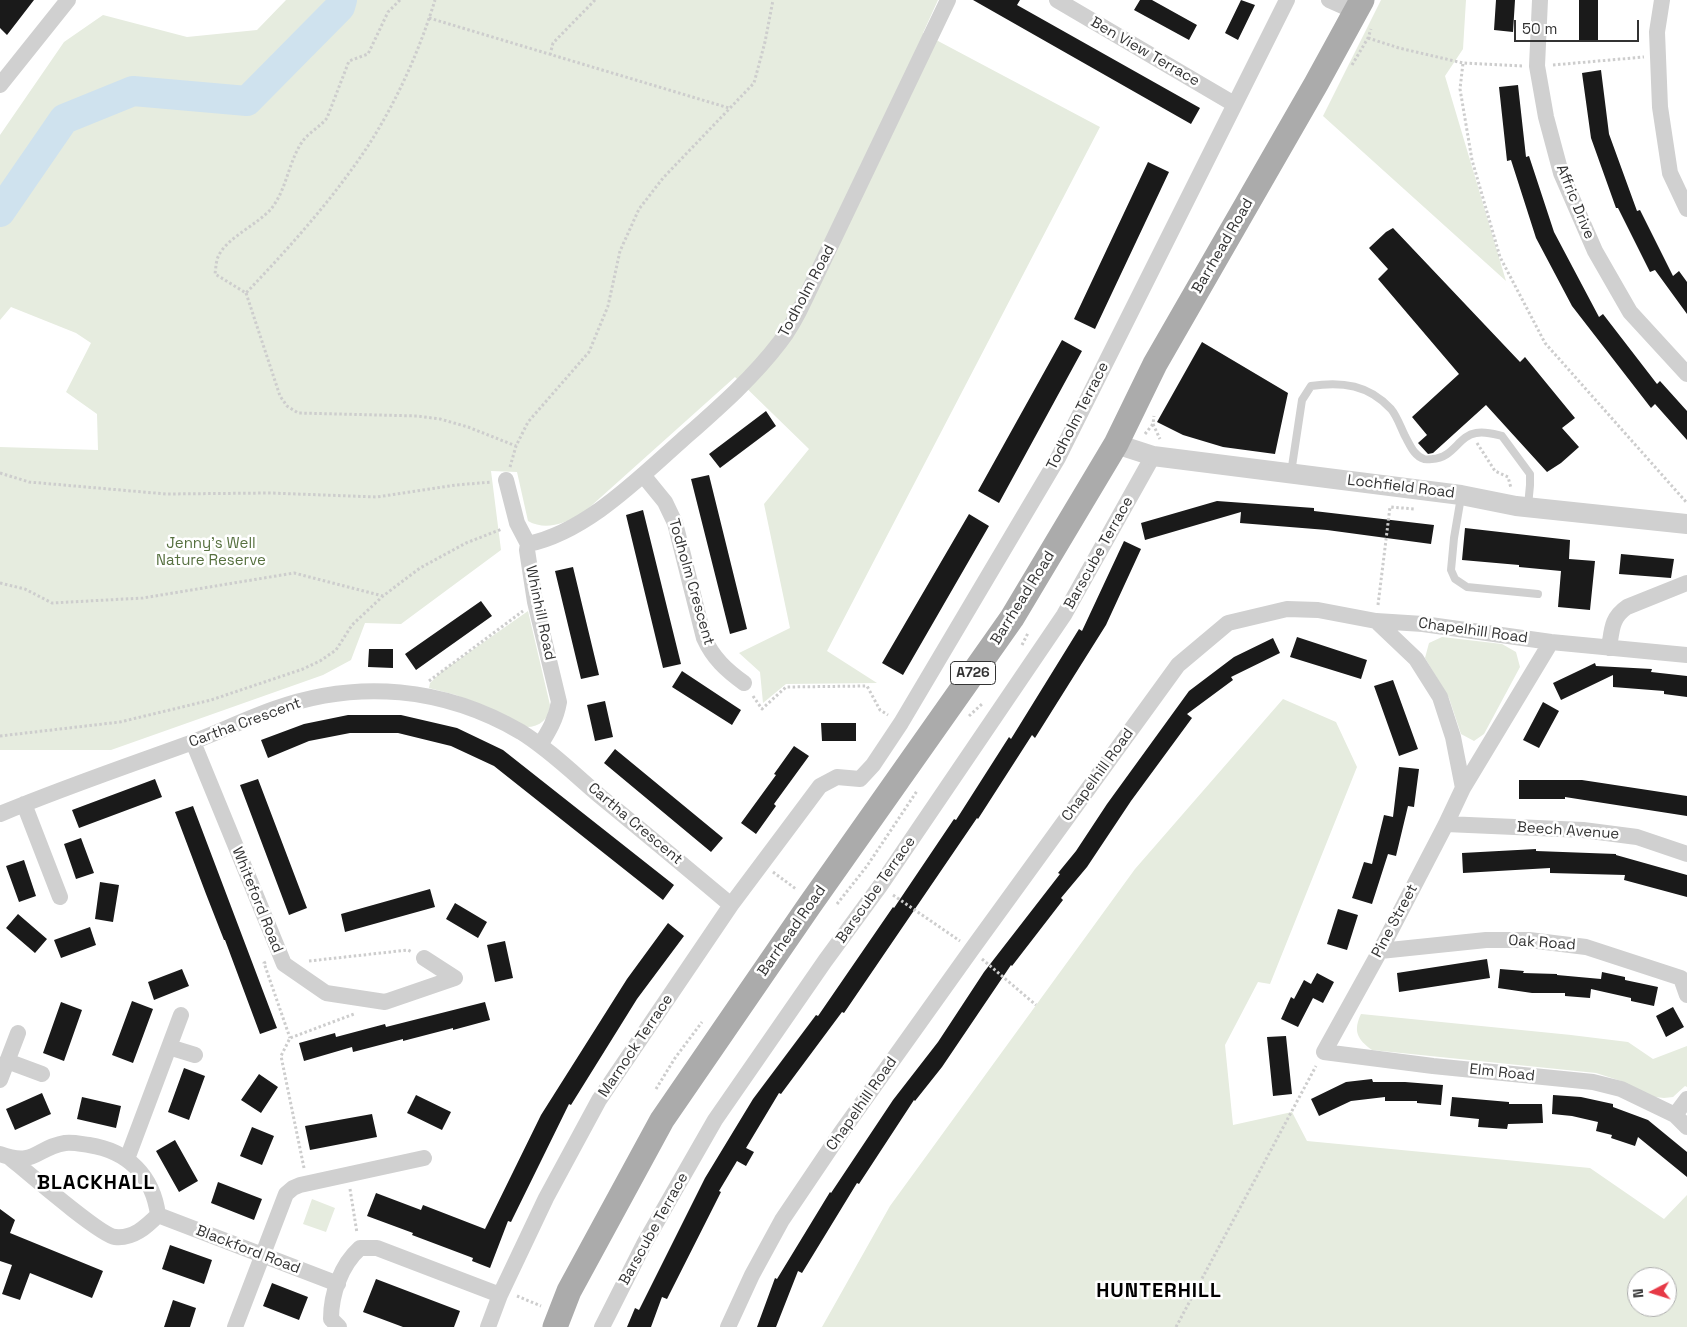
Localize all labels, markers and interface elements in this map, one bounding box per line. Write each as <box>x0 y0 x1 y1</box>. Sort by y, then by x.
scale bar <box>1517 10 1642 42</box>
street label: Ben View Terrace <box>1087 13 1203 91</box>
text: 50 m <box>1522 19 1557 38</box>
street label: Affric Drive <box>1552 162 1598 242</box>
street label: Barrhead Road <box>1189 195 1257 297</box>
street label: Todholm Road <box>775 242 839 340</box>
street label: Todholm Terrace <box>1043 359 1113 473</box>
street label: Lochfield Road <box>1346 471 1456 503</box>
street label: Barscube Terrace <box>1061 494 1137 612</box>
street label: Todholm Crescent <box>664 517 718 647</box>
park label: Jenny's Well Nature Reserve <box>156 535 266 570</box>
street label: Barrhead Road <box>987 548 1059 648</box>
street label: Whinhill Road <box>521 564 559 662</box>
street label: Chapelhill Road <box>1417 614 1529 648</box>
road number: A726 <box>950 661 996 684</box>
street label: Cartha Crescent <box>186 694 304 752</box>
street label: Chapelhill Road <box>1058 725 1138 825</box>
street label: Cartha Crescent <box>584 779 686 869</box>
street label: Beech Avenue <box>1516 818 1620 844</box>
street label: Barscube Terrace <box>832 833 920 947</box>
street label: Whiteford Road <box>228 844 286 956</box>
street label: Pine Street <box>1368 881 1422 961</box>
street label: Barrhead Road <box>754 882 830 980</box>
street label: Oak Road <box>1508 932 1576 954</box>
street label: Marnock Terrace <box>595 991 677 1101</box>
street label: Chapelhill Road <box>823 1054 901 1154</box>
street label: Elm Road <box>1468 1061 1536 1085</box>
street label: Barscube Terrace <box>616 1170 692 1288</box>
district label: BLACKHALL <box>36 1172 156 1196</box>
street label: Blackford Road <box>193 1222 303 1278</box>
north arrow <box>1627 1267 1677 1317</box>
district label: HUNTERHILL <box>1095 1280 1223 1304</box>
text: N <box>1629 1288 1647 1299</box>

